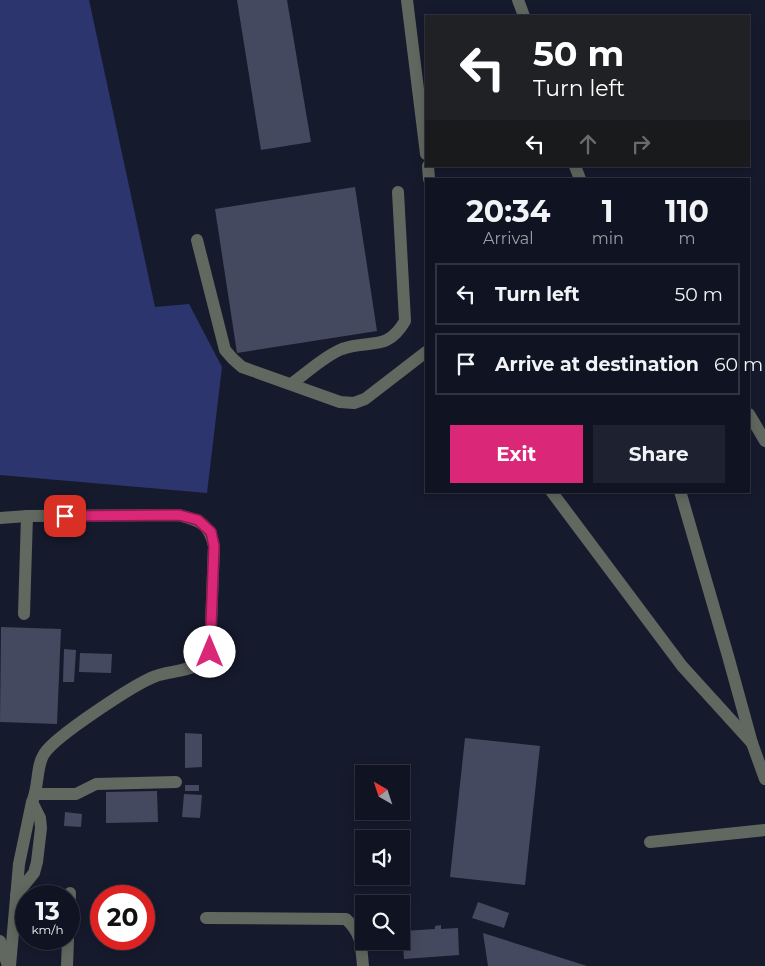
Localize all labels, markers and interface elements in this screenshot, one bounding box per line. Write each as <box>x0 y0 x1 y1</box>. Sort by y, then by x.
text: 50 m <box>533 32 624 75</box>
icon: left <box>450 35 515 100</box>
text: Turn left <box>533 75 625 102</box>
icon: left <box>521 130 549 158</box>
icon: ahead <box>574 130 602 158</box>
icon: right <box>627 130 655 158</box>
text: 20:34 <box>466 193 551 230</box>
text: 1 <box>602 193 614 230</box>
text: 110 <box>665 193 709 230</box>
text: Arrival <box>483 229 534 248</box>
text: min <box>592 229 624 248</box>
text: m <box>678 229 695 248</box>
icon: left <box>452 280 480 308</box>
text: Turn left <box>495 283 580 306</box>
text: 50 m <box>675 283 723 306</box>
icon: arrive <box>452 350 480 378</box>
text: Arrive at destination <box>495 353 699 376</box>
text: 60 m <box>714 353 763 376</box>
button: Exit <box>450 425 583 483</box>
button: Share <box>593 425 725 483</box>
pin <box>44 495 86 537</box>
icon: arrive <box>51 502 79 530</box>
position arrow <box>183 625 235 677</box>
north arrow <box>355 765 410 820</box>
map controls <box>355 765 410 950</box>
button: sound <box>355 830 410 885</box>
speed limit sign: 20 <box>90 885 155 950</box>
button: search <box>355 895 410 950</box>
text: 13 <box>35 896 60 926</box>
text: km/h <box>31 922 64 937</box>

